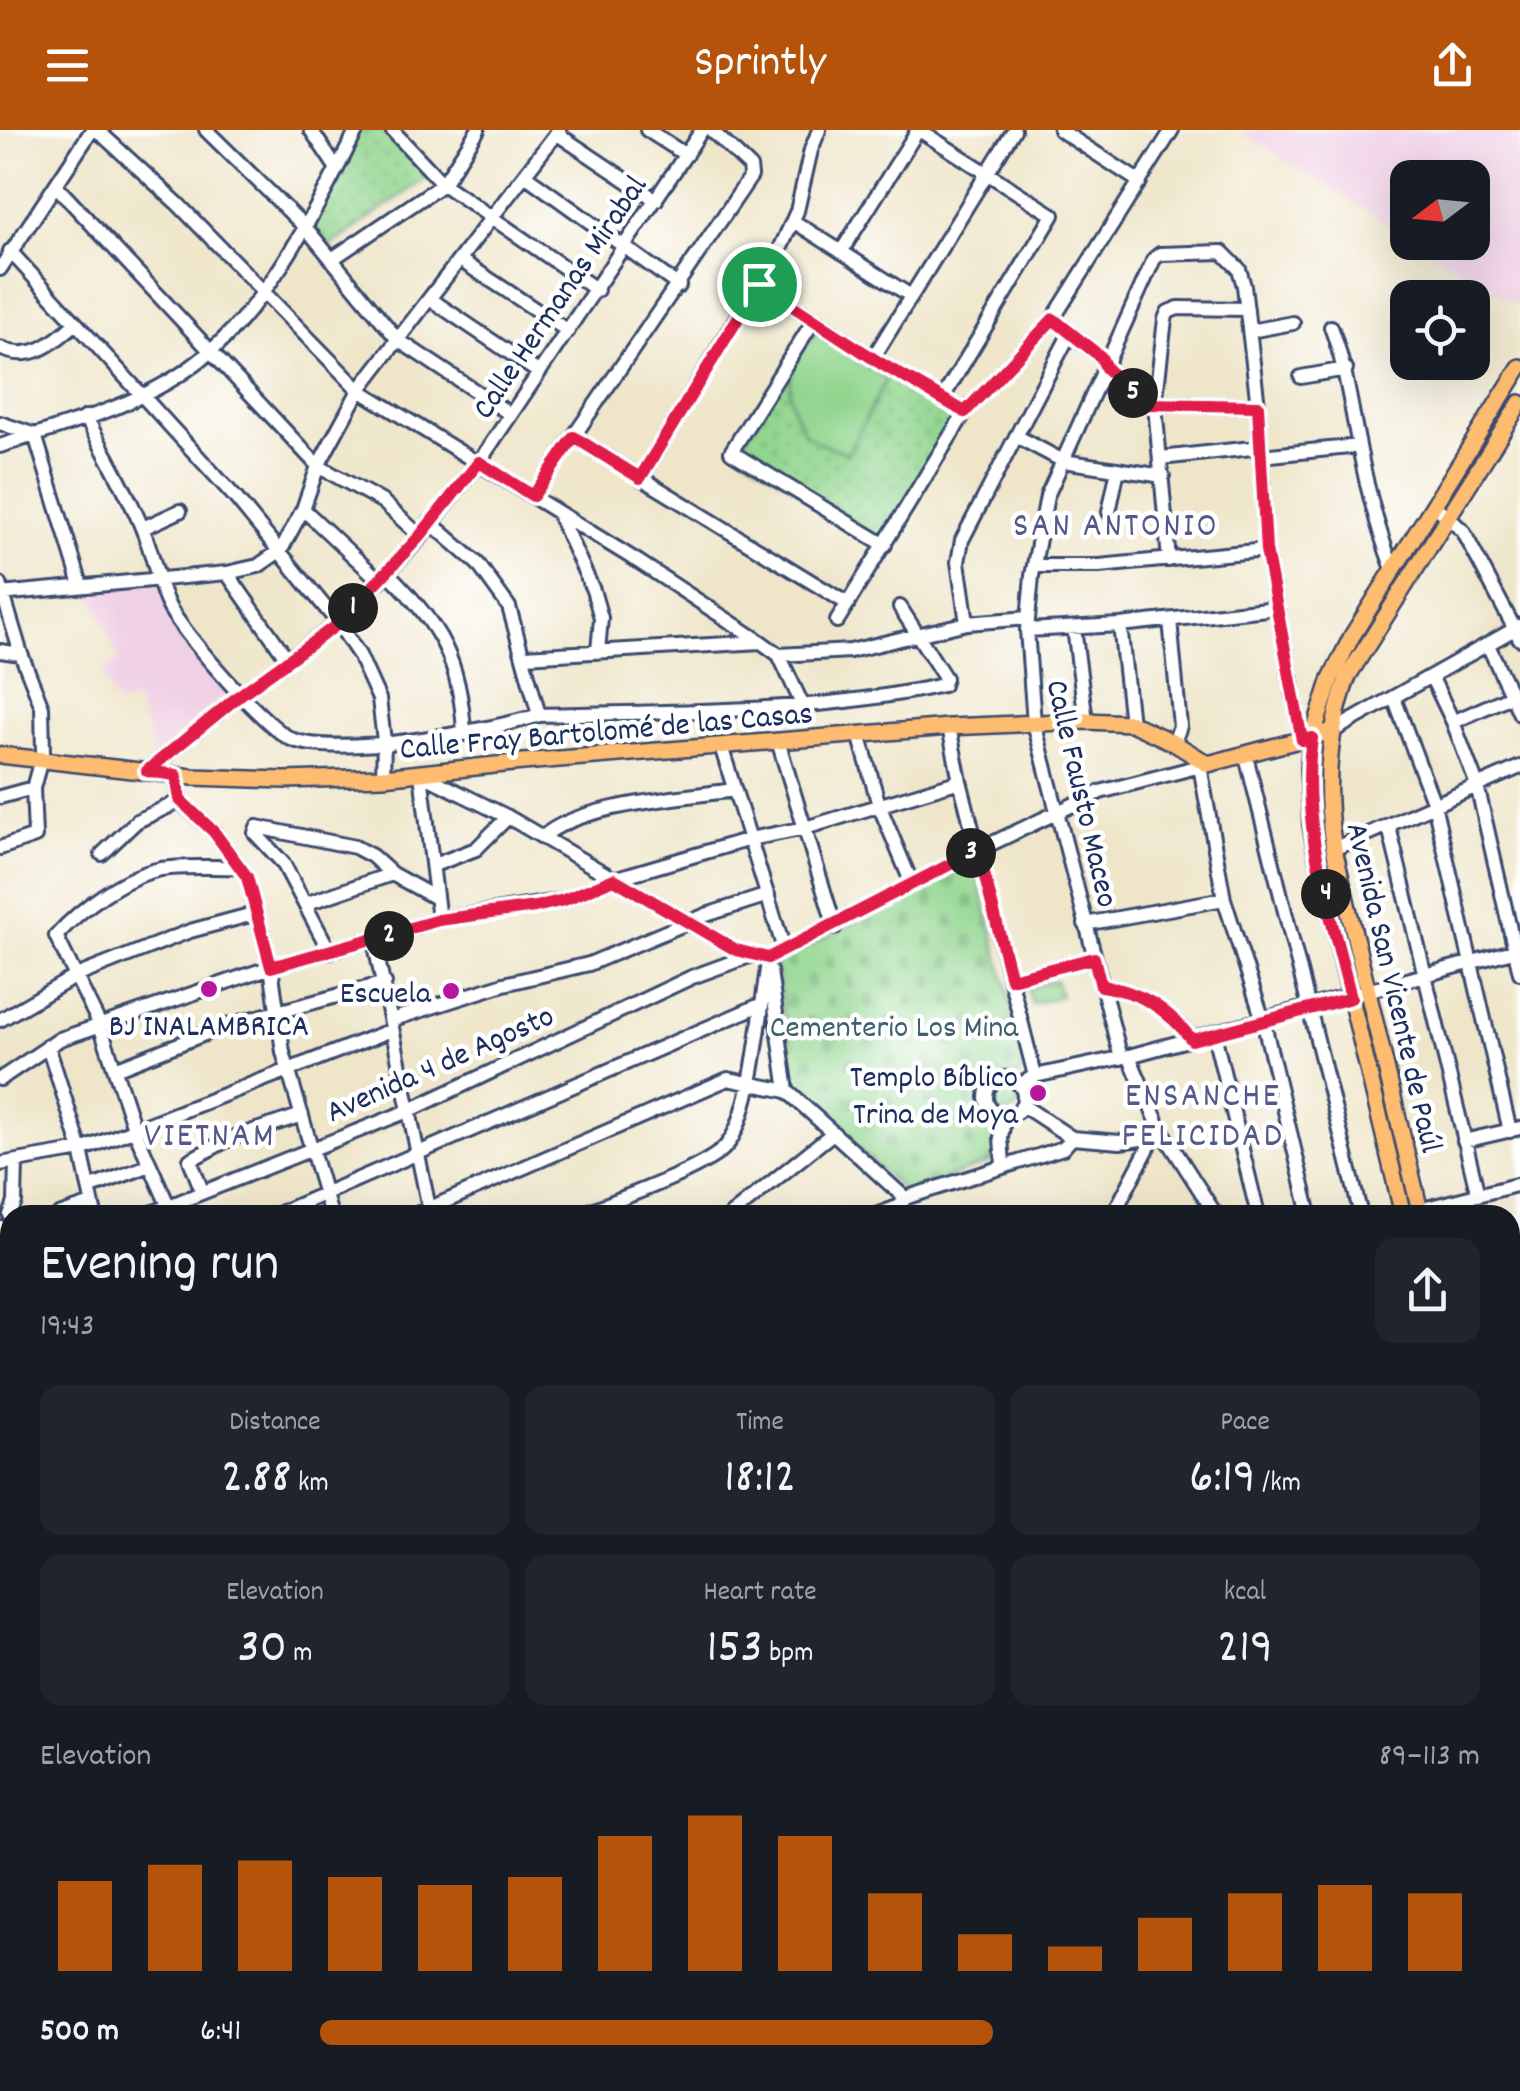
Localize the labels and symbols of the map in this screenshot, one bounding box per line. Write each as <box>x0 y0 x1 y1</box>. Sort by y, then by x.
north arrow <box>1390 160 1490 260</box>
street label: Calle Hermanas Mirabal <box>463 167 661 430</box>
pin <box>717 242 802 327</box>
pin: 5 <box>1108 368 1158 418</box>
district label: SAN ANTONIO <box>1013 503 1219 553</box>
pin: 1 <box>328 583 378 633</box>
street label: Calle Fausto Maceo <box>1031 676 1128 912</box>
street label: Calle Fray Bartolomé de las Casas <box>398 693 815 775</box>
street label: Avenida San Vicente de Paúl <box>1331 818 1452 1158</box>
pin: 3 <box>946 828 996 878</box>
pin: 4 <box>1301 869 1351 919</box>
pin: 2 <box>364 911 414 961</box>
place label: Escuela <box>340 973 432 1019</box>
marker: BJ INALAMBRICA <box>198 978 220 1000</box>
marker: Escuela <box>440 980 462 1002</box>
street label: Avenida 4 de Agosto <box>320 996 562 1137</box>
place label: BJ INALAMBRICA <box>109 1006 309 1052</box>
park label: Cementerio Los Mina <box>770 1007 1019 1053</box>
place label: Templo Bíblico Trina de Moya <box>850 1057 1019 1140</box>
district label: ENSANCHE FELICIDAD <box>1122 1073 1284 1163</box>
marker: Templo Bíblico Trina de Moya <box>1027 1082 1049 1104</box>
district label: VIETNAM <box>144 1113 276 1163</box>

